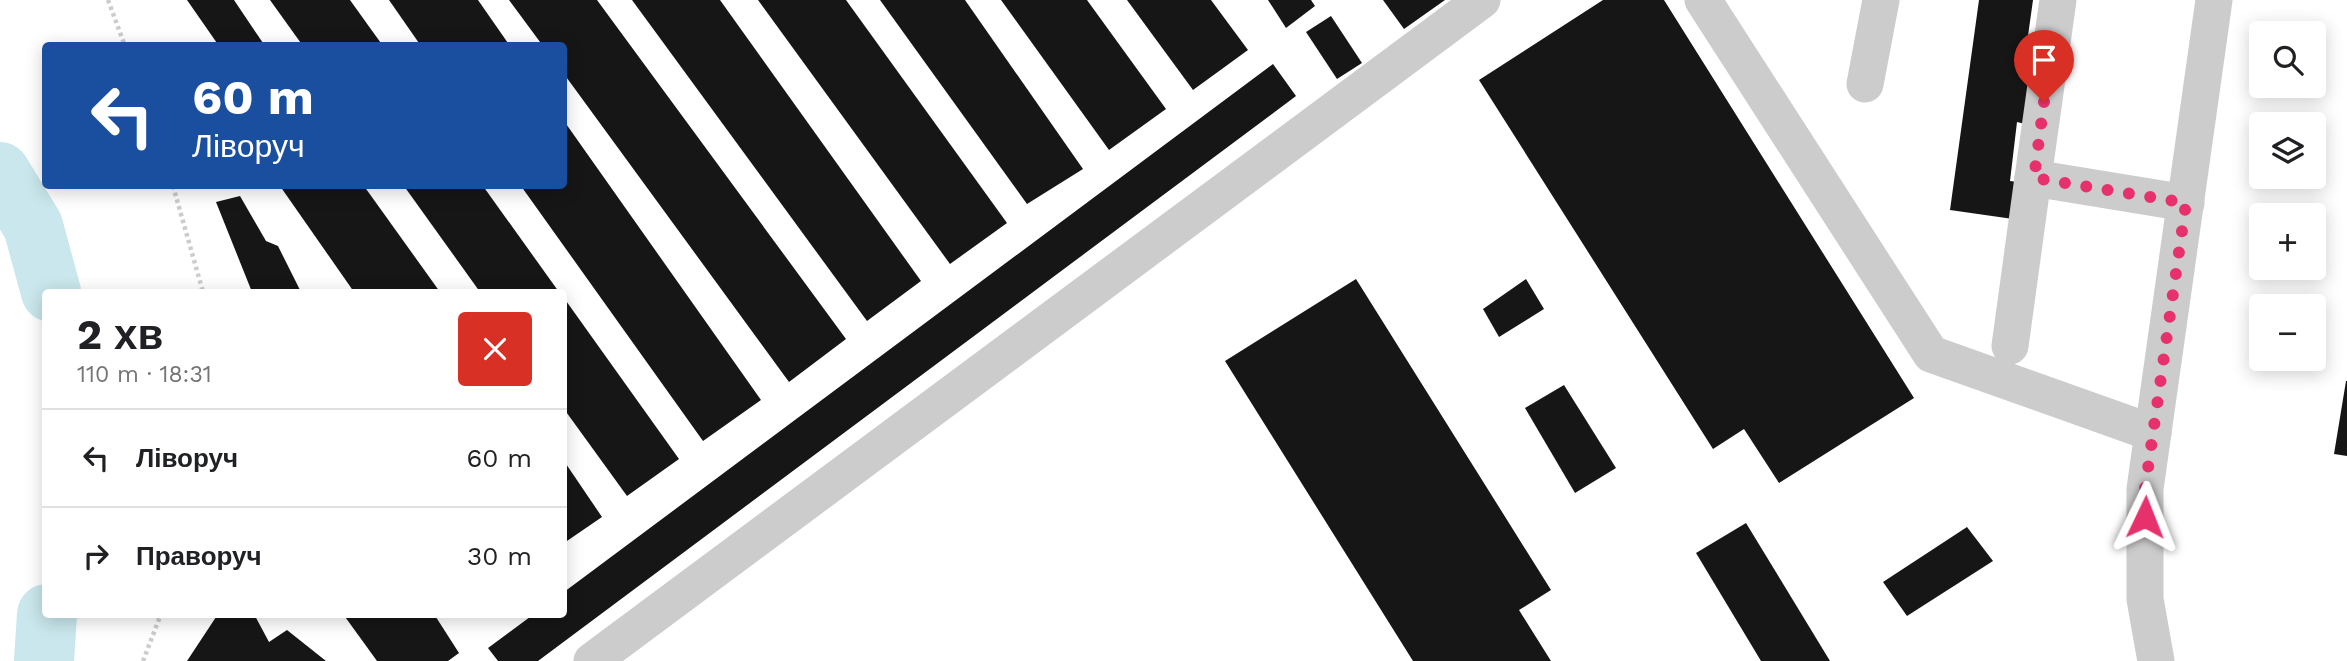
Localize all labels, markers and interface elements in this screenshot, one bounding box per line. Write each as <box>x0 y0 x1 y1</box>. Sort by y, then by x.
map controls <box>2249 21 2326 371</box>
button: search <box>2249 21 2326 98</box>
pin <box>2014 30 2074 102</box>
icon: arrive <box>2025 41 2063 79</box>
text: 60 m <box>192 68 314 126</box>
icon: left <box>77 70 168 161</box>
button: layers <box>2249 112 2326 189</box>
text: Ліворуч <box>192 127 305 165</box>
button: + <box>2249 203 2326 280</box>
button: − <box>2249 294 2326 371</box>
text: 2 хв <box>77 310 163 359</box>
button: close <box>458 312 532 386</box>
text: 110 m · 18:31 <box>77 361 212 388</box>
icon: left <box>77 439 115 477</box>
text: Ліворуч <box>136 443 238 473</box>
text: 60 m <box>466 443 532 473</box>
position arrow <box>2108 480 2182 554</box>
icon: right <box>77 537 115 575</box>
text: Праворуч <box>136 541 262 571</box>
text: 30 m <box>467 541 532 571</box>

